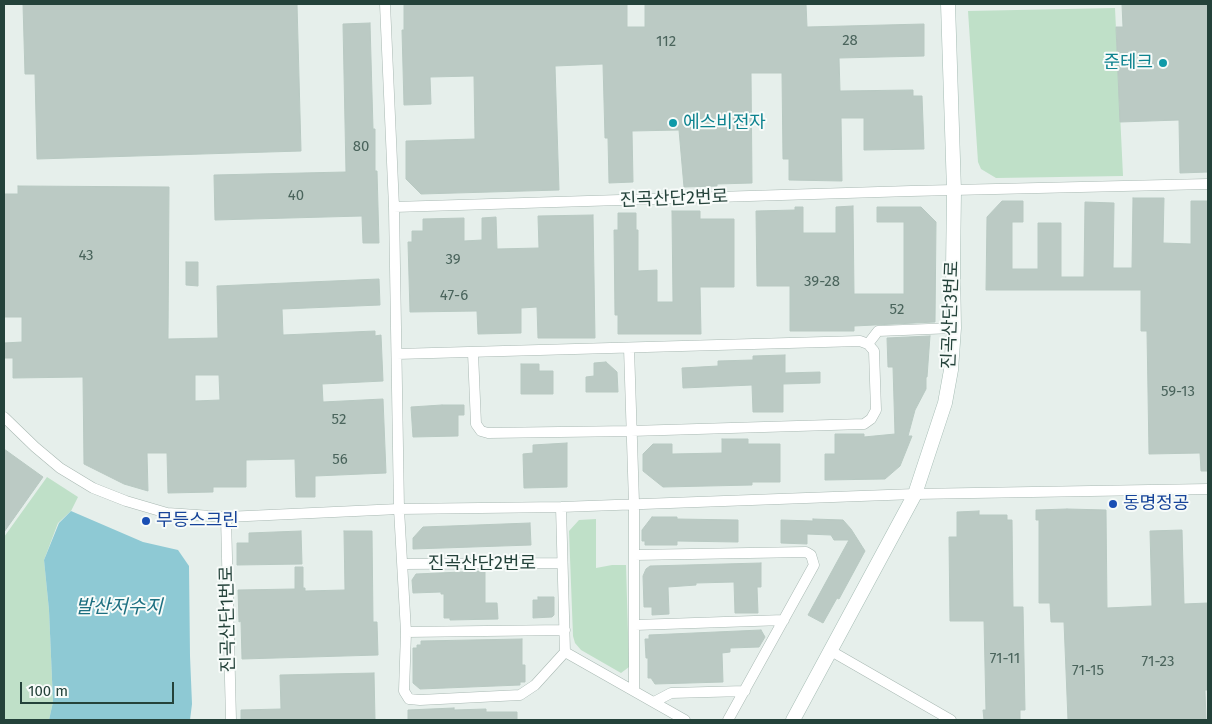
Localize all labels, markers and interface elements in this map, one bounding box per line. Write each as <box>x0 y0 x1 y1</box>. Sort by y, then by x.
house number: 28 <box>842 32 858 50</box>
house number: 112 <box>656 33 676 51</box>
place label: 준테크 <box>1103 52 1153 74</box>
marker: 준테크 <box>1157 57 1169 69</box>
place label: 에스비전자 <box>683 112 766 134</box>
marker: 에스비전자 <box>667 117 679 129</box>
house number: 80 <box>353 138 369 156</box>
street label: 진곡산단2번로 <box>620 186 728 212</box>
house number: 40 <box>288 187 304 205</box>
house number: 43 <box>78 247 94 265</box>
house number: 39 <box>445 251 461 269</box>
street label: 진곡산단3번로 <box>938 260 964 370</box>
house number: 39-28 <box>804 273 840 291</box>
house number: 47-6 <box>440 287 468 305</box>
house number: 52 <box>890 301 904 319</box>
house number: 59-13 <box>1161 383 1195 401</box>
house number: 52 <box>332 411 346 429</box>
house number: 56 <box>332 451 348 469</box>
place label: 동명정공 <box>1123 493 1189 515</box>
marker: 동명정공 <box>1107 498 1119 510</box>
place label: 무등스크린 <box>156 510 239 532</box>
marker: 무등스크린 <box>140 515 152 527</box>
street label: 진곡산단2번로 <box>428 553 536 575</box>
street label: 진곡산단1번로 <box>216 565 240 673</box>
water label: 발산저수지 <box>75 597 163 619</box>
house number: 71-11 <box>990 650 1020 668</box>
house number: 71-23 <box>1142 653 1174 671</box>
house number: 71-15 <box>1072 662 1104 680</box>
scale bar <box>22 672 176 704</box>
text: 100 m <box>28 682 68 700</box>

